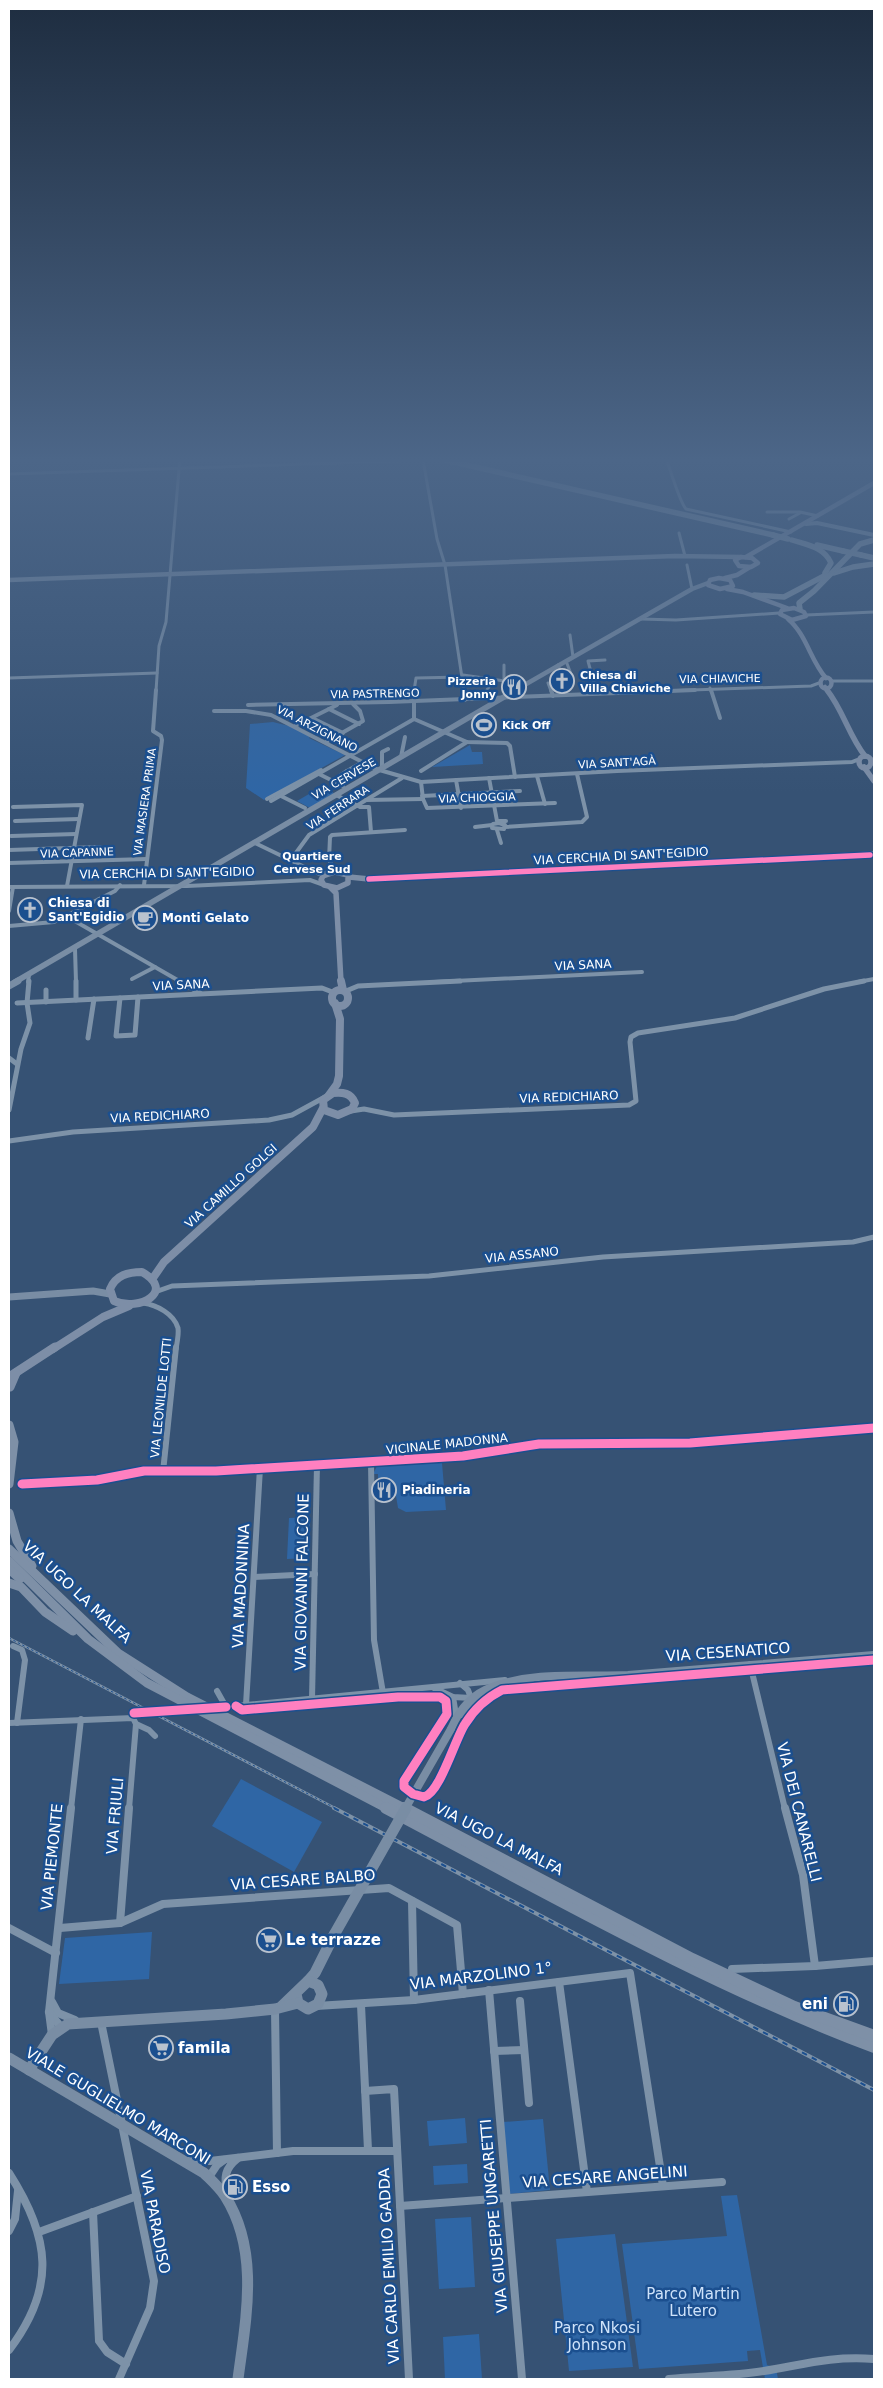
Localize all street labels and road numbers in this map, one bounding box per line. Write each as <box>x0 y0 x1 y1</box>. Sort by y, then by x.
street label: VIA CHIAVICHE <box>679 672 761 686</box>
street label: VIA PASTRENGO <box>330 687 420 701</box>
street label: VIA ARZIGNANO <box>274 703 360 755</box>
street label: VIA MASIERA PRIMA <box>131 747 159 857</box>
street label: VIA SANT'AGÀ <box>578 754 657 772</box>
street label: VIA CERVESE <box>310 755 378 803</box>
street label: VIA FERRARA <box>304 783 372 833</box>
street label: VIA CHIOGGIA <box>438 790 516 806</box>
street label: VIA CERCHIA DI SANT'EGIDIO <box>533 844 709 868</box>
street label: VIA CAPANNE <box>40 845 114 861</box>
street label: VIA CERCHIA DI SANT'EGIDIO <box>79 864 255 882</box>
street label: VIA SANA <box>554 956 613 973</box>
street label: VIA SANA <box>152 976 211 993</box>
street label: VIA REDICHIARO <box>519 1088 619 1106</box>
street label: VIA REDICHIARO <box>110 1106 210 1126</box>
street label: VIA CAMILLO GOLGI <box>182 1141 280 1231</box>
street label: VIA ASSANO <box>484 1244 560 1266</box>
street label: VIA LEONILDE LOTTI <box>148 1337 174 1459</box>
street label: VICINALE MADONNA <box>385 1431 509 1457</box>
street label: VIA GIOVANNI FALCONE <box>291 1493 313 1671</box>
street label: VIA MADONNINA <box>229 1523 253 1649</box>
street label: VIA UGO LA MALFA <box>19 1537 135 1647</box>
street label: VIA CESENATICO <box>665 1639 791 1665</box>
street label: VIA DEI CANARELLI <box>773 1740 825 1884</box>
street label: VIA FRIULI <box>103 1777 127 1855</box>
street label: VIA UGO LA MALFA <box>432 1799 567 1880</box>
street label: VIA PIEMONTE <box>37 1803 67 1911</box>
street label: VIA CESARE BALBO <box>230 1866 376 1894</box>
street label: VIA MARZOLINO 1° <box>409 1958 553 1994</box>
street label: VIALE GUGLIELMO MARCONI <box>22 2044 214 2168</box>
street label: VIA GIUSEPPE UNGARETTI <box>477 2118 511 2314</box>
street label: VIA CESARE ANGELINI <box>522 2162 688 2192</box>
street label: VIA CARLO EMILIO GADDA <box>375 2167 403 2365</box>
street label: VIA PARADISO <box>136 2169 174 2275</box>

